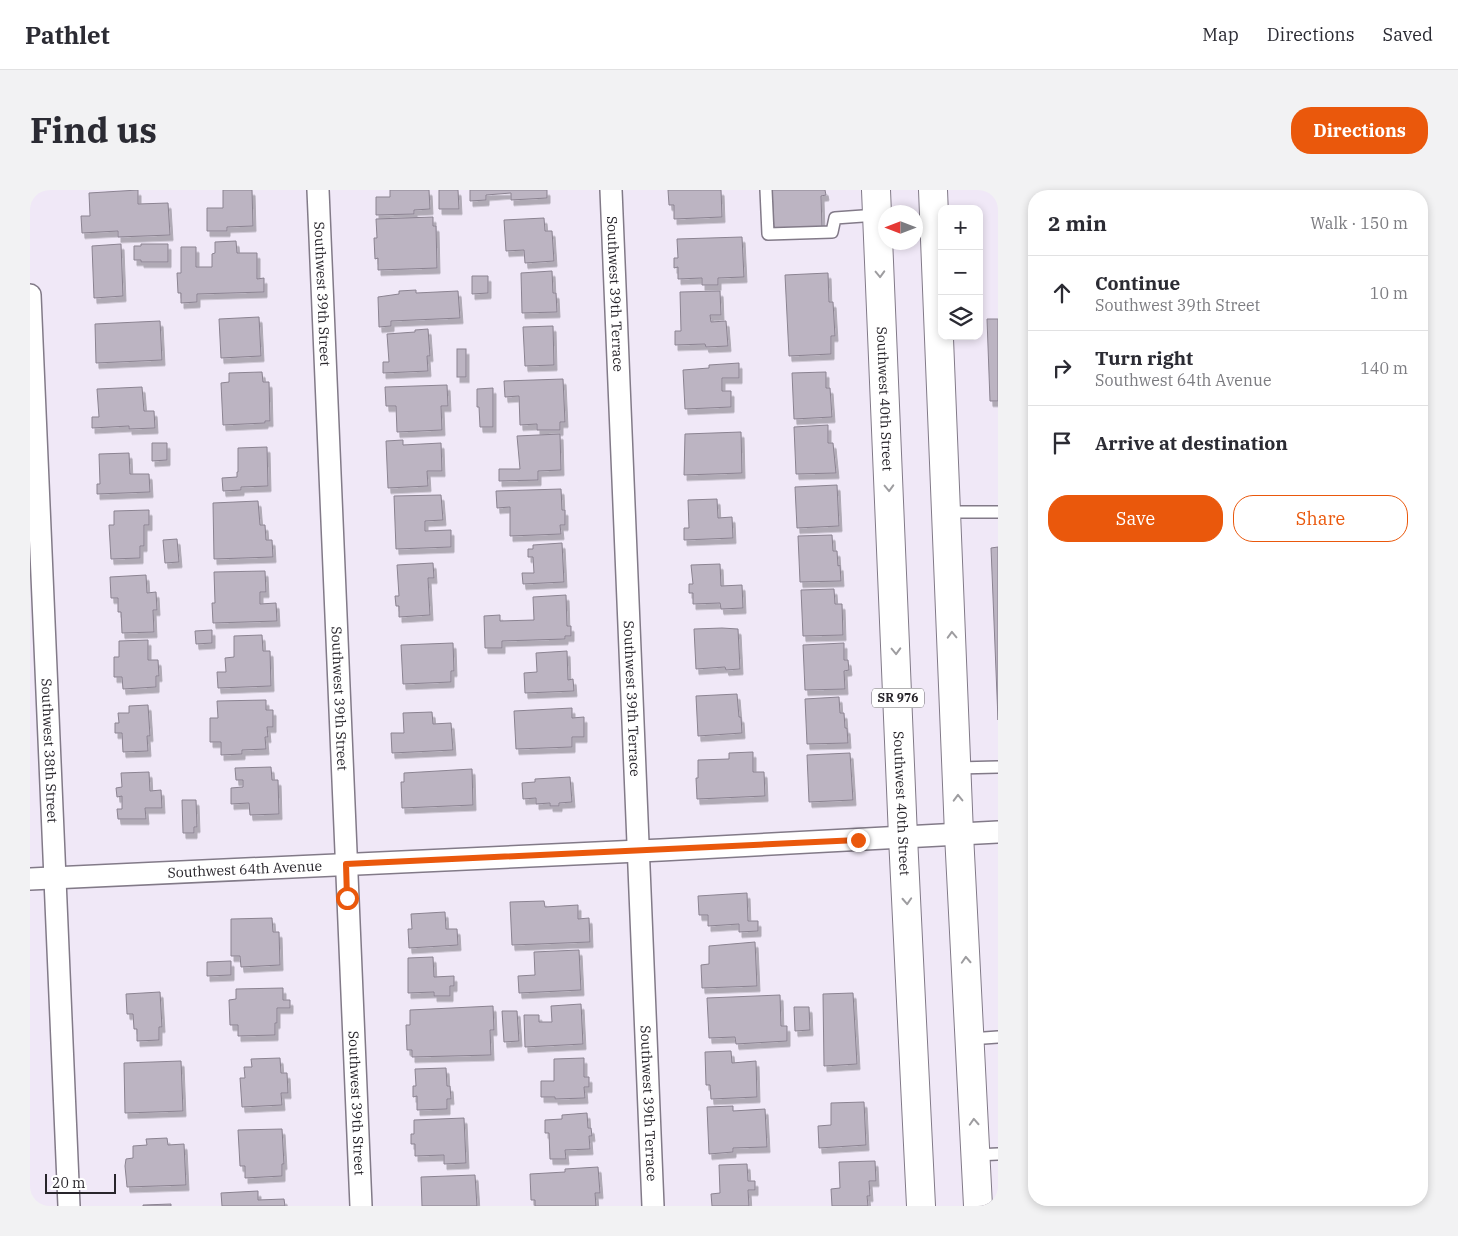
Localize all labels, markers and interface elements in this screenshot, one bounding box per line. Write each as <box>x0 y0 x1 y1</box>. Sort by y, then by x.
text: Pathlet <box>25 19 110 51</box>
text: Map <box>1202 23 1239 46</box>
text: Directions <box>1267 23 1355 46</box>
text: Saved <box>1383 23 1433 46</box>
text: Find us <box>30 107 157 153</box>
button: Directions <box>1291 107 1428 154</box>
north arrow <box>878 205 923 250</box>
map controls <box>938 205 983 340</box>
button: + <box>938 205 983 250</box>
text: 2 min <box>1048 209 1107 237</box>
text: Walk · 150 m <box>1310 213 1408 233</box>
street label: Southwest 39th Terrace <box>603 216 628 372</box>
street label: Southwest 39th Street <box>310 221 334 367</box>
button: − <box>938 250 983 295</box>
one-way arrow <box>874 270 885 278</box>
text: Continue <box>1095 271 1180 295</box>
icon: ahead <box>1048 279 1076 307</box>
text: 10 m <box>1370 283 1408 303</box>
button: layers <box>938 295 983 340</box>
text: Southwest 39th Street <box>1095 295 1260 315</box>
street label: Southwest 40th Street <box>873 326 897 472</box>
text: Turn right <box>1095 346 1193 370</box>
icon: right <box>1048 354 1076 382</box>
text: 140 m <box>1360 358 1408 378</box>
text: Southwest 64th Avenue <box>1095 370 1272 390</box>
icon: arrive <box>1048 429 1076 457</box>
text: Arrive at destination <box>1095 431 1288 455</box>
one-way arrow <box>883 485 894 493</box>
button: Save <box>1048 495 1223 542</box>
button: Share <box>1233 495 1408 542</box>
street label: Southwest 39th Terrace <box>620 620 644 777</box>
street label: Southwest 39th Street <box>327 626 352 771</box>
one-way arrow <box>946 631 957 639</box>
one-way arrow <box>890 647 901 655</box>
street label: Southwest 38th Street <box>37 678 62 823</box>
road number: SR 976 <box>872 688 924 708</box>
street label: Southwest 40th Street <box>890 731 914 876</box>
one-way arrow <box>953 793 963 801</box>
route end <box>847 829 870 852</box>
street label: Southwest 64th Avenue <box>167 857 322 882</box>
route start <box>336 887 359 910</box>
one-way arrow <box>901 897 912 905</box>
one-way arrow <box>960 956 971 964</box>
street label: Southwest 39th Terrace <box>637 1025 661 1182</box>
street label: Southwest 39th Street <box>345 1030 369 1176</box>
one-way arrow <box>968 1118 979 1126</box>
scale bar <box>45 1171 116 1194</box>
text: 20 m <box>52 1174 85 1192</box>

